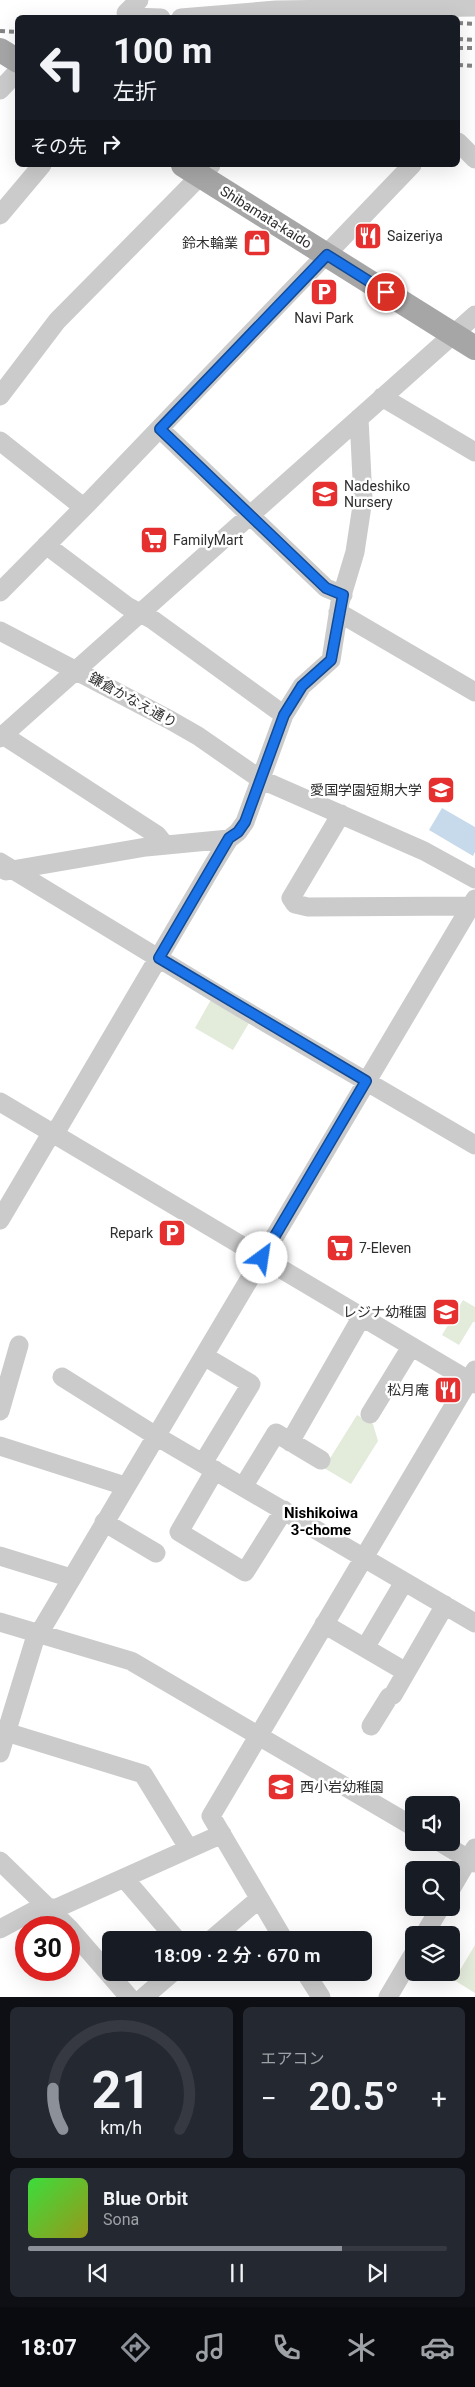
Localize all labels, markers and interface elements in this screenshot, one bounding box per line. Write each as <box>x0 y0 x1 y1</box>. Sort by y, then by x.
text: 100 m <box>113 31 212 72</box>
icon: left <box>30 35 95 100</box>
text: 左折 <box>113 79 157 104</box>
icon: right <box>97 130 125 158</box>
text: その先 <box>30 135 87 158</box>
street label: Shibamata-kaido <box>217 182 315 252</box>
restaurant icon: Saizeriya <box>353 221 383 251</box>
shop icon: 鈴木輪業 <box>242 228 272 258</box>
place label: Saizeriya <box>387 228 443 244</box>
place label: 鈴木輪業 <box>182 235 238 251</box>
pin <box>365 271 407 313</box>
parking icon: Navi Park <box>309 277 339 307</box>
icon: arrive <box>372 278 400 306</box>
place label: Navi Park <box>294 310 355 326</box>
place label: Nadeshiko Nursery <box>344 478 410 510</box>
school or university icon: Nadeshiko Nursery <box>310 479 340 509</box>
supermarket icon: FamilyMart <box>139 525 169 555</box>
place label: FamilyMart <box>173 532 244 548</box>
street label: 鎌倉かなえ通り <box>86 669 180 731</box>
school or university icon: 愛国学園短期大学 <box>426 775 456 805</box>
place label: 愛国学園短期大学 <box>310 782 422 798</box>
parking icon: Repark <box>157 1218 187 1248</box>
place label: Repark <box>110 1225 154 1241</box>
position arrow <box>235 1231 287 1283</box>
supermarket icon: 7-Eleven <box>325 1233 355 1263</box>
place label: 7-Eleven <box>359 1240 411 1256</box>
school or university icon: レジナ幼稚園 <box>431 1297 461 1327</box>
place label: レジナ幼稚園 <box>343 1304 427 1320</box>
restaurant icon: 松月庵 <box>433 1375 463 1405</box>
place label: 松月庵 <box>387 1382 429 1398</box>
district label: Nishikoiwa 3-chome <box>284 1504 358 1539</box>
school or university icon: 西小岩幼稚園 <box>266 1772 296 1802</box>
place label: 西小岩幼稚園 <box>300 1779 384 1795</box>
map controls <box>405 1796 460 1981</box>
button: sound <box>405 1796 460 1851</box>
button: search <box>405 1861 460 1916</box>
speed limit sign: 30 <box>15 1916 80 1981</box>
button: layers <box>405 1926 460 1981</box>
text: 18:09 · 2 分 · 670 m <box>154 1944 320 1967</box>
text: エアコン <box>261 2049 325 2068</box>
text: 21 <box>91 2060 151 2121</box>
text: 20.5° <box>309 2075 399 2119</box>
text: − <box>261 2082 277 2115</box>
text: + <box>431 2082 447 2115</box>
text: km/h <box>100 2117 142 2138</box>
text: Blue Orbit <box>103 2187 188 2210</box>
text: Sona <box>103 2210 139 2229</box>
icon: previous <box>84 2259 112 2287</box>
icon: pause <box>223 2259 251 2287</box>
icon: next <box>363 2259 391 2287</box>
icon: directions <box>118 2330 153 2365</box>
icon: music <box>193 2330 228 2365</box>
icon: phone <box>269 2330 304 2365</box>
icon: climate <box>344 2330 379 2365</box>
icon: car <box>420 2330 455 2365</box>
text: 18:07 <box>20 2335 77 2360</box>

